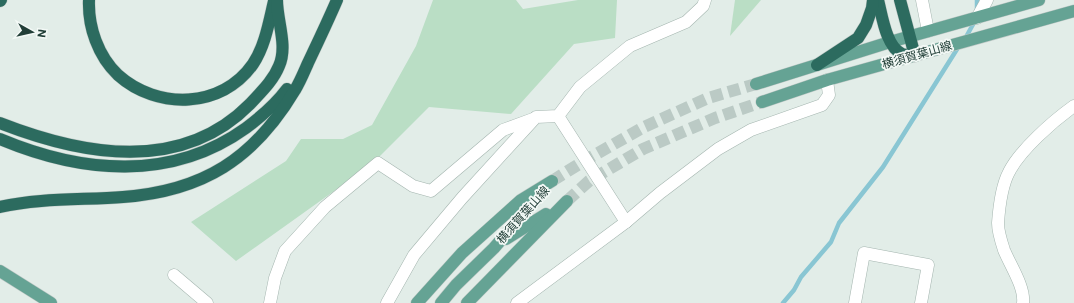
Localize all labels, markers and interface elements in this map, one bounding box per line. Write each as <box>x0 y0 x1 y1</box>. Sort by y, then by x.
north arrow <box>12 12 52 52</box>
text: N <box>35 28 49 38</box>
street label: 横須賀葉山線 <box>880 37 953 71</box>
street label: 横須賀葉山線 <box>493 183 552 246</box>

